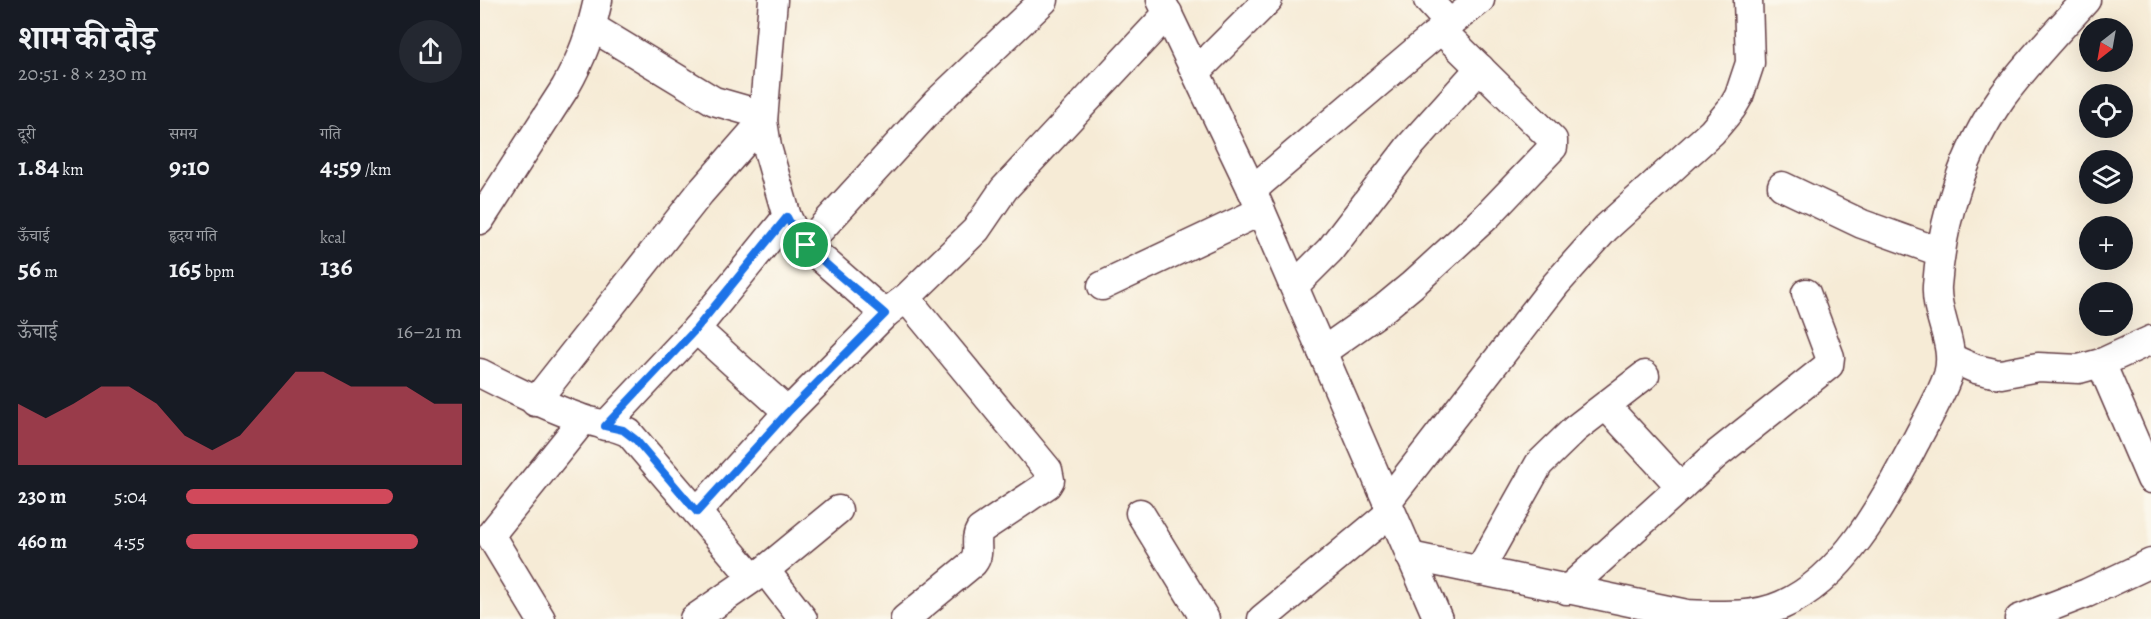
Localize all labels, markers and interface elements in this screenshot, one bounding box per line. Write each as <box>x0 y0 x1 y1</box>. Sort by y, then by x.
text: शाम की दौड़ <box>18 15 157 60</box>
north arrow <box>2079 18 2133 72</box>
map controls <box>2079 18 2133 336</box>
button: share <box>399 20 462 83</box>
text: 20:51 · 8 × 230 m <box>18 60 147 87</box>
button: locate <box>2079 84 2133 138</box>
text: दूरी <box>18 123 35 145</box>
text: समय <box>169 123 197 145</box>
text: गति <box>320 123 341 145</box>
text: 1.84 <box>18 149 59 184</box>
text: 9:10 <box>169 149 210 184</box>
text: 4:59 <box>320 149 362 184</box>
button: layers <box>2079 150 2133 204</box>
text: km <box>59 159 84 181</box>
text: /km <box>362 159 391 181</box>
button: + <box>2079 216 2133 270</box>
pin <box>780 219 831 270</box>
text: ऊँचाई <box>18 225 50 247</box>
text: हृदय गति <box>169 225 217 247</box>
text: kcal <box>320 227 346 249</box>
icon: arrive <box>789 228 822 261</box>
text: 136 <box>320 249 353 284</box>
text: 56 <box>18 251 41 286</box>
text: 165 <box>169 251 202 286</box>
text: m <box>41 261 58 283</box>
text: bpm <box>202 261 235 283</box>
button: − <box>2079 282 2133 336</box>
text: ऊँचाई <box>18 318 57 345</box>
text: 16–21 m <box>397 318 462 345</box>
text: 230 m <box>18 483 67 510</box>
text: 5:04 <box>114 483 147 510</box>
text: 460 m <box>18 528 67 555</box>
text: 4:55 <box>114 528 145 555</box>

